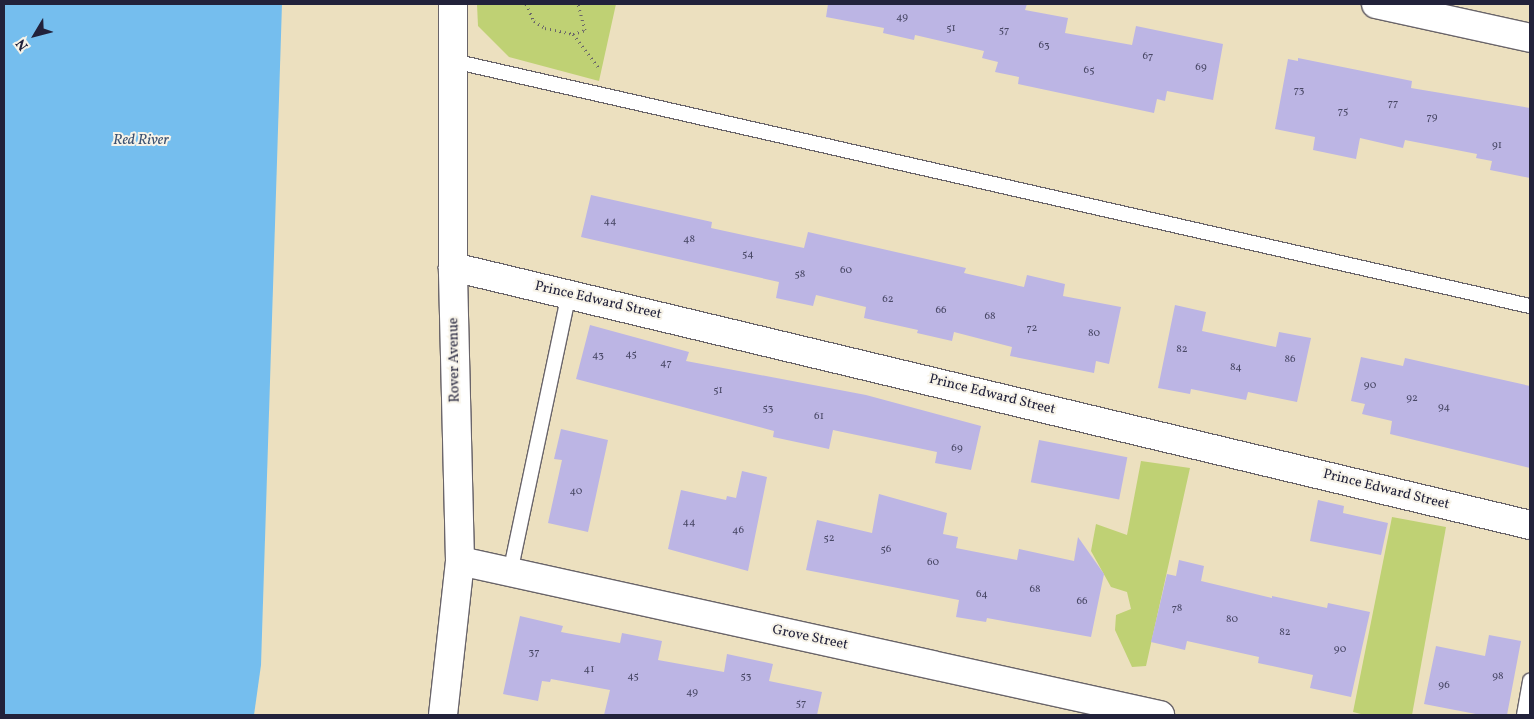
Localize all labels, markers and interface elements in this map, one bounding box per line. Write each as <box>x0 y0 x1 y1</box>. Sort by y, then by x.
north arrow <box>10 10 60 60</box>
house number: 49 <box>896 11 908 25</box>
house number: 51 <box>946 22 956 36</box>
house number: 57 <box>999 24 1009 38</box>
text: N <box>12 35 33 54</box>
house number: 63 <box>1038 39 1050 53</box>
house number: 67 <box>1143 50 1153 64</box>
house number: 69 <box>1195 61 1207 75</box>
house number: 65 <box>1084 64 1094 78</box>
house number: 73 <box>1294 84 1304 98</box>
house number: 77 <box>1388 97 1398 111</box>
house number: 75 <box>1338 105 1348 119</box>
house number: 79 <box>1427 111 1437 125</box>
water label: Red River <box>113 132 169 150</box>
house number: 91 <box>1492 139 1502 153</box>
house number: 44 <box>603 215 617 229</box>
house number: 48 <box>683 233 695 247</box>
house number: 54 <box>742 248 754 262</box>
house number: 60 <box>840 264 852 278</box>
house number: 58 <box>795 268 805 282</box>
street label: Prince Edward Street <box>533 278 663 324</box>
house number: 62 <box>882 293 894 307</box>
house number: 66 <box>935 304 947 318</box>
house number: 68 <box>984 310 996 324</box>
street label: Rover Avenue <box>446 317 464 403</box>
house number: 72 <box>1026 322 1038 336</box>
house number: 80 <box>1088 327 1100 341</box>
house number: 82 <box>1176 343 1188 357</box>
house number: 45 <box>625 348 637 362</box>
house number: 43 <box>592 349 604 363</box>
house number: 86 <box>1284 353 1296 367</box>
house number: 47 <box>660 357 672 371</box>
house number: 84 <box>1230 361 1242 375</box>
street label: Prince Edward Street <box>927 371 1057 419</box>
house number: 90 <box>1364 379 1376 393</box>
house number: 51 <box>713 384 723 398</box>
house number: 92 <box>1406 392 1418 406</box>
house number: 94 <box>1438 401 1450 415</box>
house number: 53 <box>763 402 773 416</box>
house number: 61 <box>814 410 824 424</box>
house number: 69 <box>951 442 963 456</box>
street label: Prince Edward Street <box>1321 466 1451 514</box>
house number: 40 <box>570 485 582 499</box>
house number: 44 <box>682 516 696 530</box>
house number: 46 <box>732 524 744 538</box>
house number: 52 <box>823 532 835 546</box>
house number: 56 <box>881 543 891 557</box>
house number: 60 <box>927 556 939 570</box>
house number: 68 <box>1029 583 1041 597</box>
house number: 64 <box>976 588 988 602</box>
house number: 66 <box>1076 595 1088 609</box>
house number: 78 <box>1172 602 1182 616</box>
house number: 80 <box>1226 613 1238 627</box>
street label: Grove Street <box>771 622 849 654</box>
house number: 82 <box>1279 626 1291 640</box>
house number: 90 <box>1334 643 1346 657</box>
house number: 37 <box>529 646 539 660</box>
house number: 41 <box>584 663 594 677</box>
house number: 45 <box>627 670 639 684</box>
house number: 53 <box>741 670 751 684</box>
house number: 98 <box>1492 670 1504 684</box>
house number: 96 <box>1438 679 1450 693</box>
house number: 49 <box>686 686 698 700</box>
house number: 57 <box>796 697 806 711</box>

